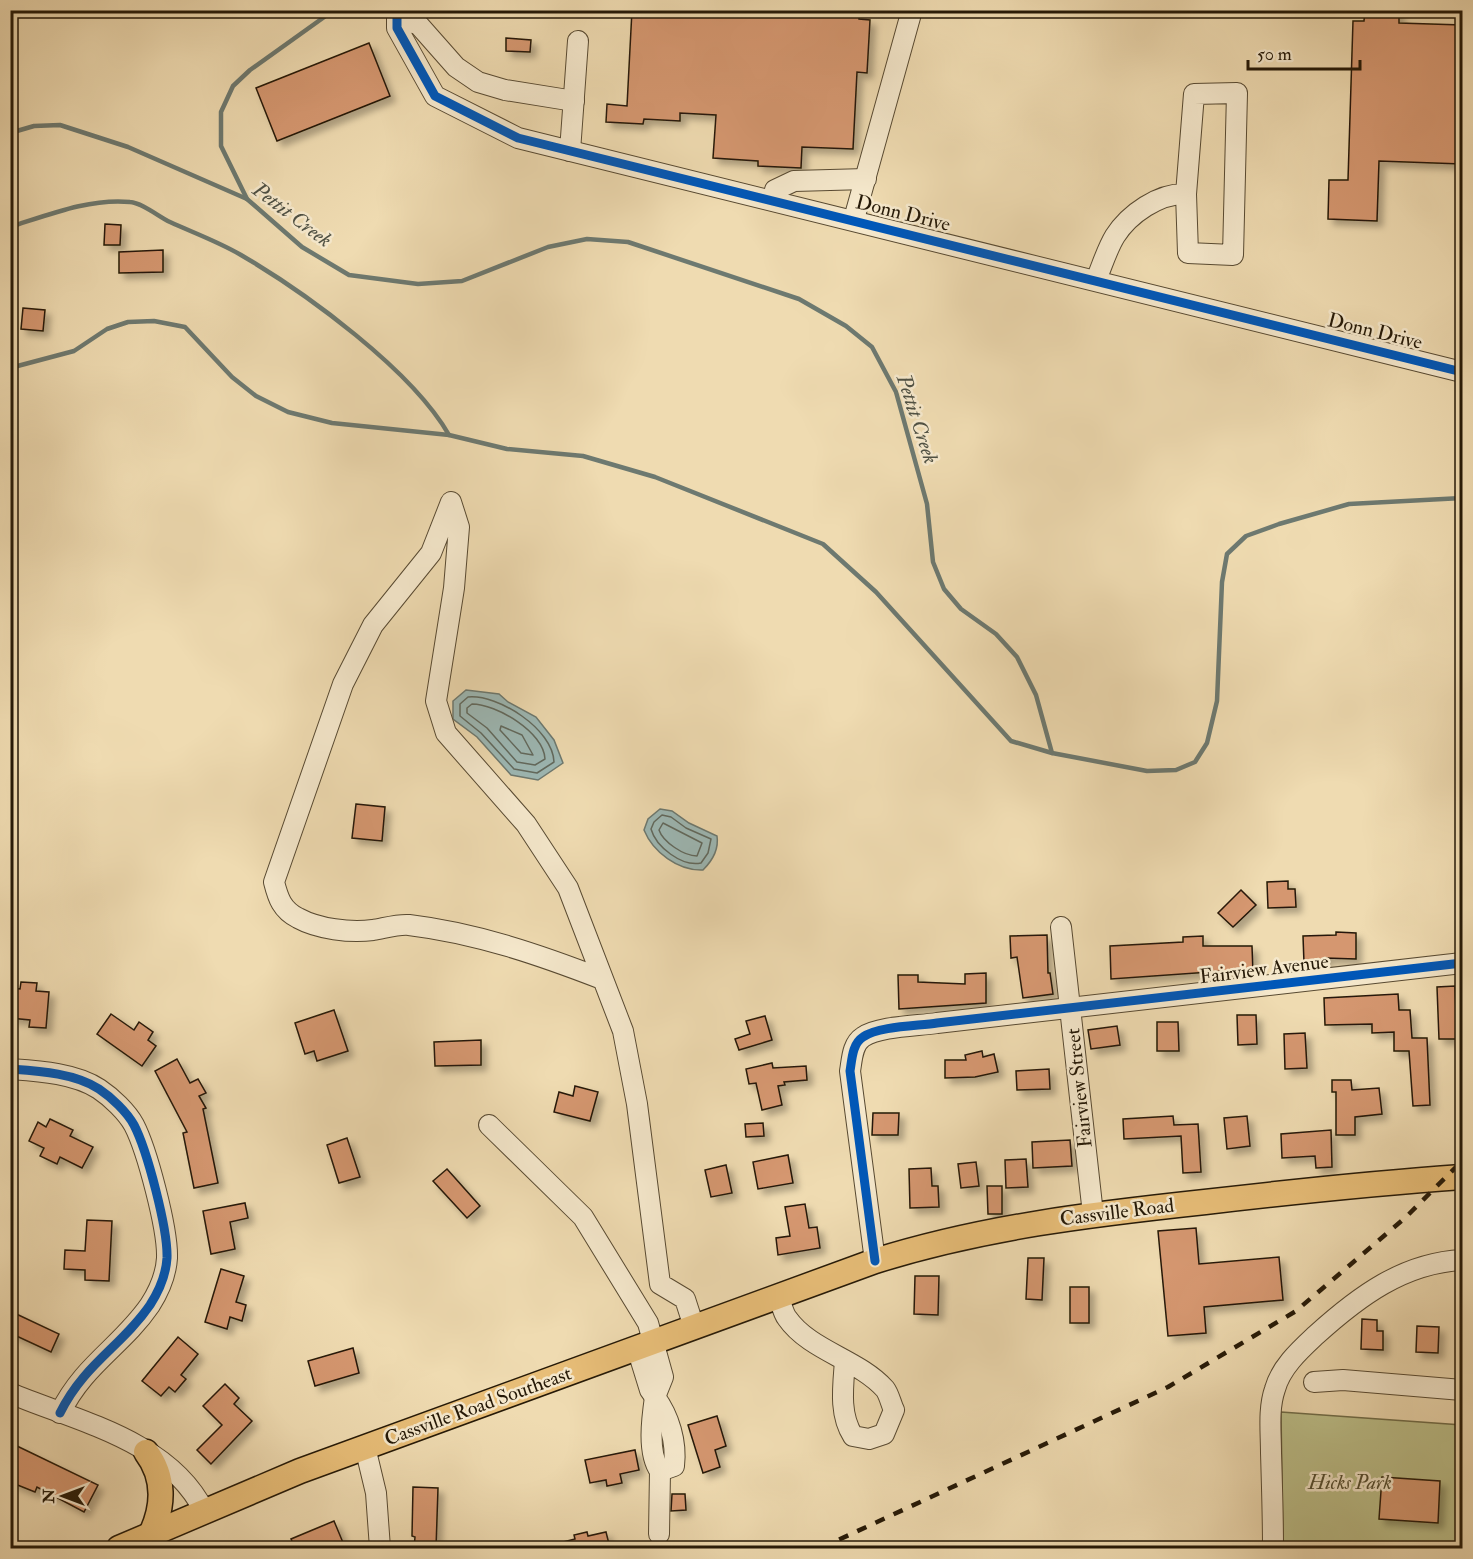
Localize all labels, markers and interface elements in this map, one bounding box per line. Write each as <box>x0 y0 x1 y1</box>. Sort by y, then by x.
scale bar <box>1248 33 1360 71</box>
text: 50 m <box>1257 43 1292 66</box>
water label: Pettit Creek <box>246 176 337 254</box>
street label: Donn Drive <box>853 189 953 237</box>
street label: Donn Drive <box>1325 307 1425 355</box>
water label: Pettit Creek <box>890 370 944 467</box>
street label: Fairview Avenue <box>1198 949 1330 989</box>
street label: Fairview Street <box>1060 1026 1098 1149</box>
street label: Cassville Road <box>1058 1193 1176 1231</box>
street label: Cassville Road Southeast <box>381 1360 575 1451</box>
north arrow <box>33 1466 93 1526</box>
park label: Hicks Park <box>1307 1470 1392 1495</box>
text: N <box>39 1488 59 1504</box>

